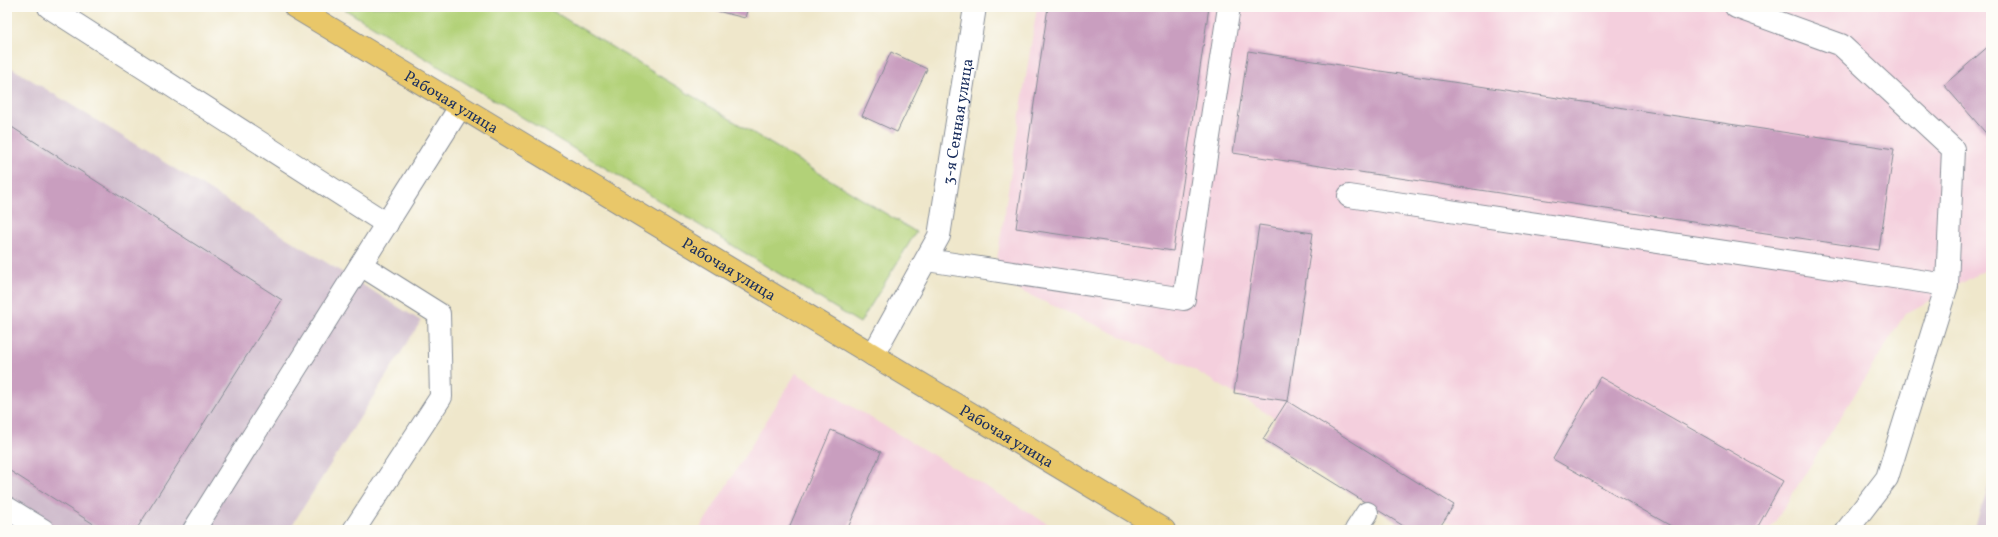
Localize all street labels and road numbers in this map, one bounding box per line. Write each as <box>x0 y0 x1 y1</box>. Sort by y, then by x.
street label: 3-я Сенная улица <box>938 57 980 187</box>
street label: Рабочая улица <box>399 66 502 140</box>
street label: Рабочая улица <box>677 233 780 307</box>
street label: Рабочая улица <box>955 400 1057 474</box>

